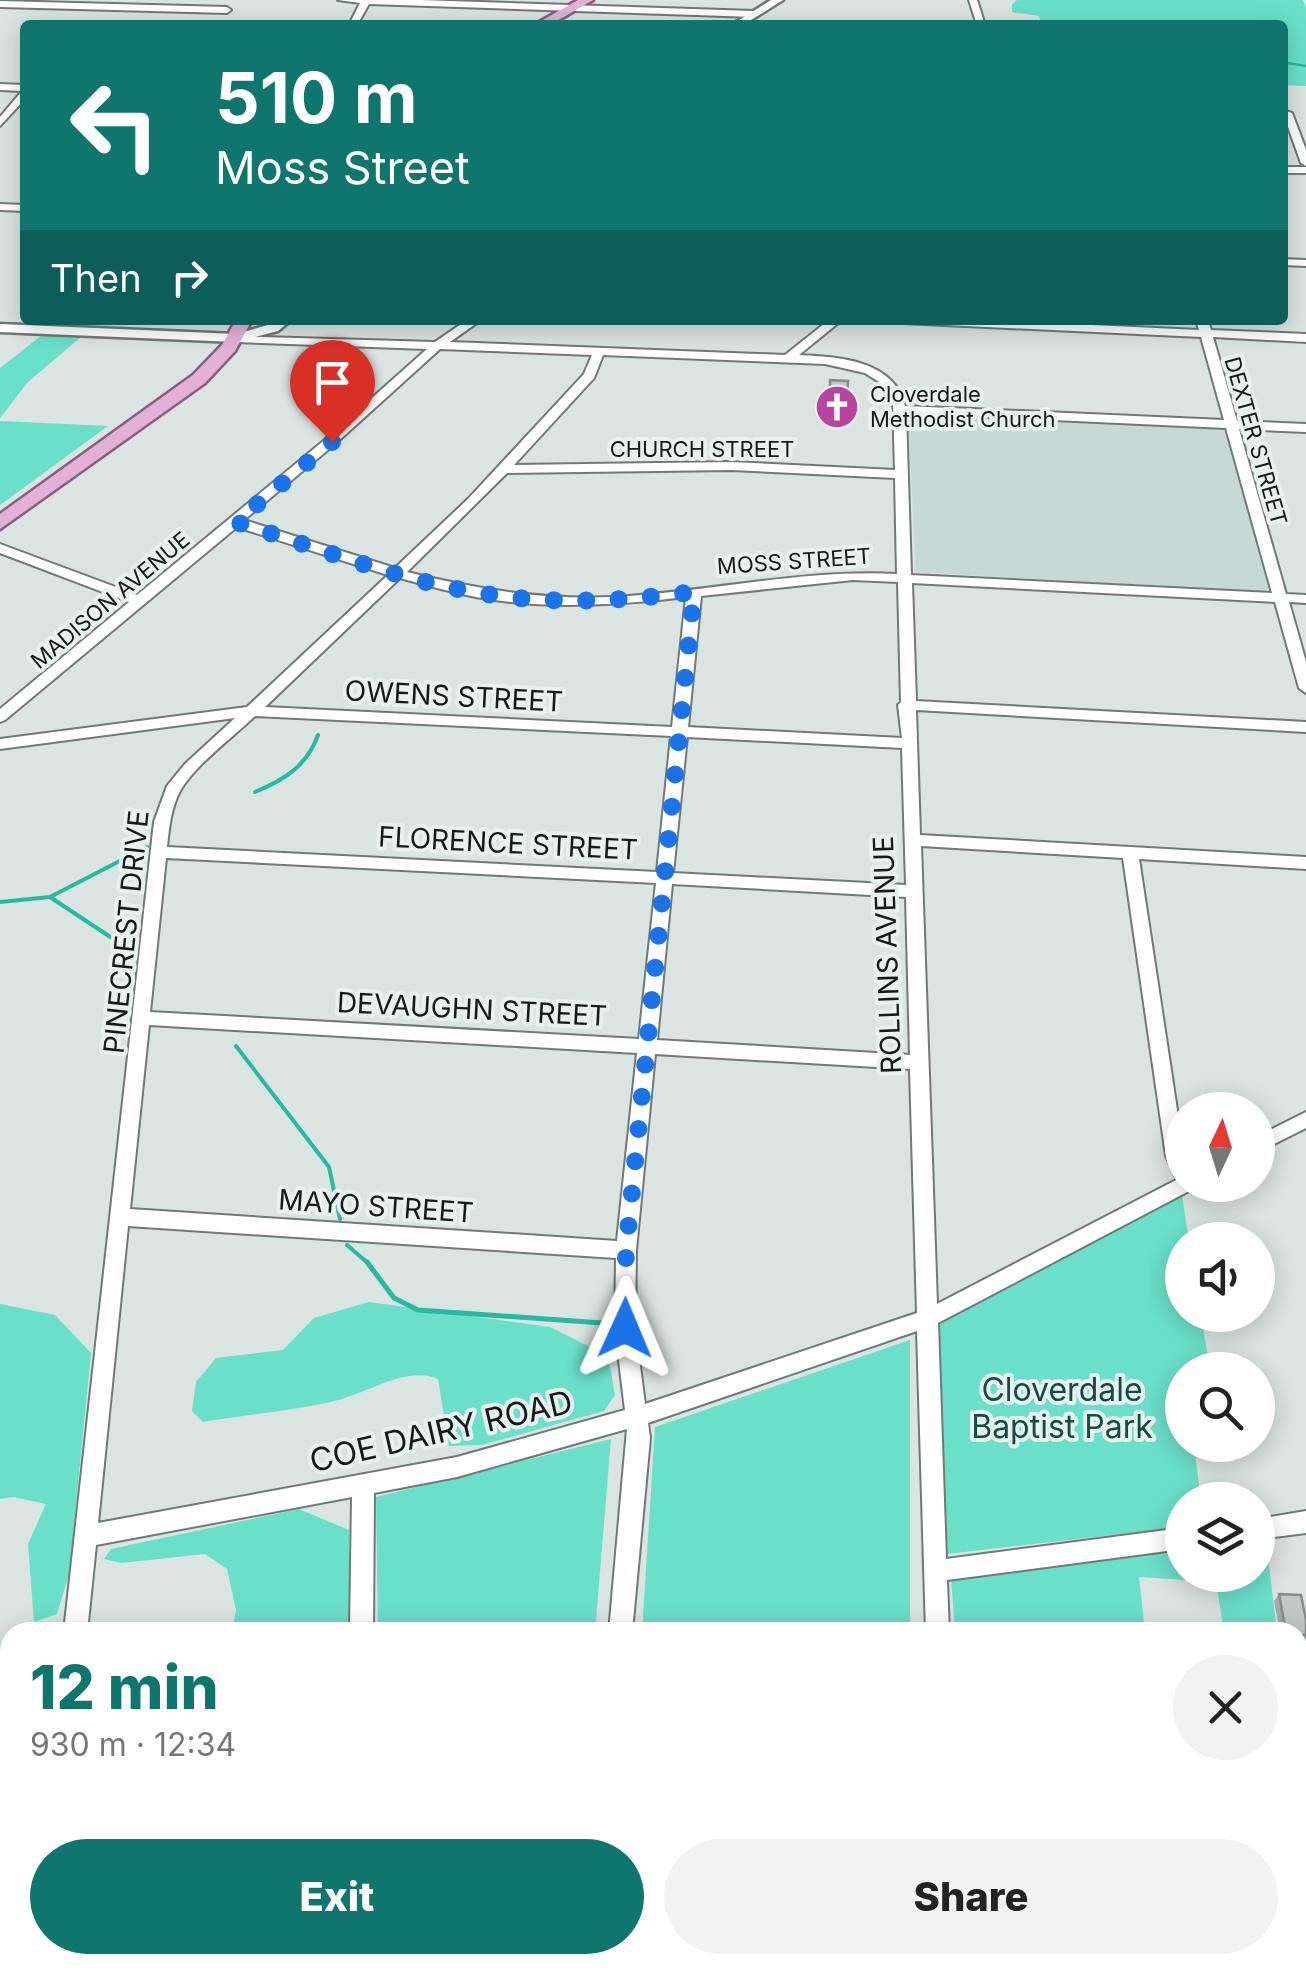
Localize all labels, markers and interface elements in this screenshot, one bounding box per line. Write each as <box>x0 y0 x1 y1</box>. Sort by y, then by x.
text: 510 m <box>215 55 418 140</box>
icon: left <box>50 60 180 190</box>
text: Moss Street <box>215 140 470 195</box>
icon: right <box>162 250 217 305</box>
text: Then <box>50 255 142 301</box>
pin <box>290 340 375 443</box>
street label: DEXTER STREET <box>1220 354 1292 528</box>
icon: arrive <box>305 355 360 410</box>
place label: Cloverdale Methodist Church <box>870 381 1055 432</box>
church icon: Cloverdale Methodist Church <box>814 384 860 430</box>
street label: CHURCH STREET <box>610 436 794 462</box>
street label: MADISON AVENUE <box>26 526 194 674</box>
street label: MOSS STREET <box>716 543 872 579</box>
street label: OWENS STREET <box>344 673 564 719</box>
street label: PINECREST DRIVE <box>96 809 156 1055</box>
street label: FLORENCE STREET <box>377 819 639 867</box>
street label: ROLLINS AVENUE <box>866 836 908 1074</box>
street label: DEVAUGHN STREET <box>336 985 608 1033</box>
north arrow <box>1165 1092 1275 1202</box>
map controls <box>1165 1092 1275 1592</box>
street label: MAYO STREET <box>277 1182 475 1230</box>
button: sound <box>1165 1222 1275 1332</box>
position arrow <box>573 1276 677 1380</box>
button: search <box>1165 1352 1275 1462</box>
park label: Cloverdale Baptist Park <box>971 1370 1153 1446</box>
street label: COE DAIRY ROAD <box>306 1382 576 1480</box>
button: layers <box>1165 1482 1275 1592</box>
text: 12 min <box>30 1651 219 1723</box>
button: close <box>1173 1655 1278 1760</box>
text: 930 m · 12:34 <box>30 1725 236 1764</box>
button: Exit <box>30 1839 644 1954</box>
button: Share <box>664 1839 1278 1954</box>

